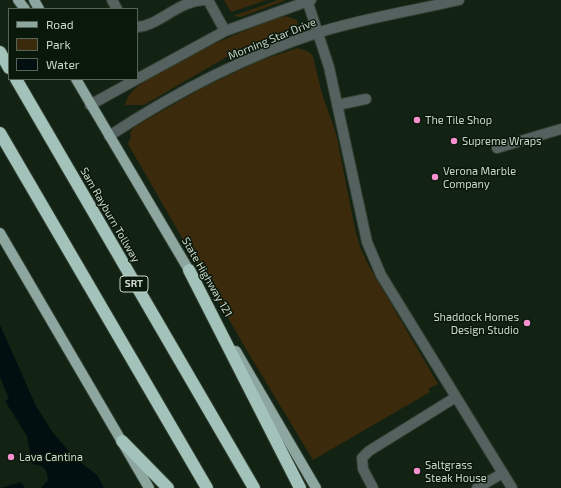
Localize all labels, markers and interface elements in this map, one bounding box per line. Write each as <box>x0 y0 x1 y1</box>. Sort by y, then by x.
legend <box>8 8 138 80</box>
street label: Morning Star Drive <box>226 15 318 63</box>
text: Road <box>46 17 74 31</box>
text: Park <box>46 37 71 51</box>
text: Water <box>46 57 80 71</box>
place label: The Tile Shop <box>425 113 492 127</box>
marker: The Tile Shop <box>412 115 422 125</box>
place label: Supreme Wraps <box>462 134 542 148</box>
marker: Supreme Wraps <box>449 136 459 146</box>
place label: Verona Marble Company <box>443 164 516 190</box>
street label: Sam Rayburn Tollway <box>77 165 143 265</box>
marker: Verona Marble Company <box>430 172 440 182</box>
street label: State Highway 121 <box>179 235 235 319</box>
road number: SRT <box>120 276 148 292</box>
place label: Shaddock Homes Design Studio <box>433 310 519 336</box>
marker: Shaddock Homes Design Studio <box>522 318 532 328</box>
place label: Lava Cantina <box>19 450 83 464</box>
marker: Lava Cantina <box>6 452 16 462</box>
place label: Saltgrass Steak House <box>425 458 487 484</box>
marker: Saltgrass Steak House <box>412 466 422 476</box>

